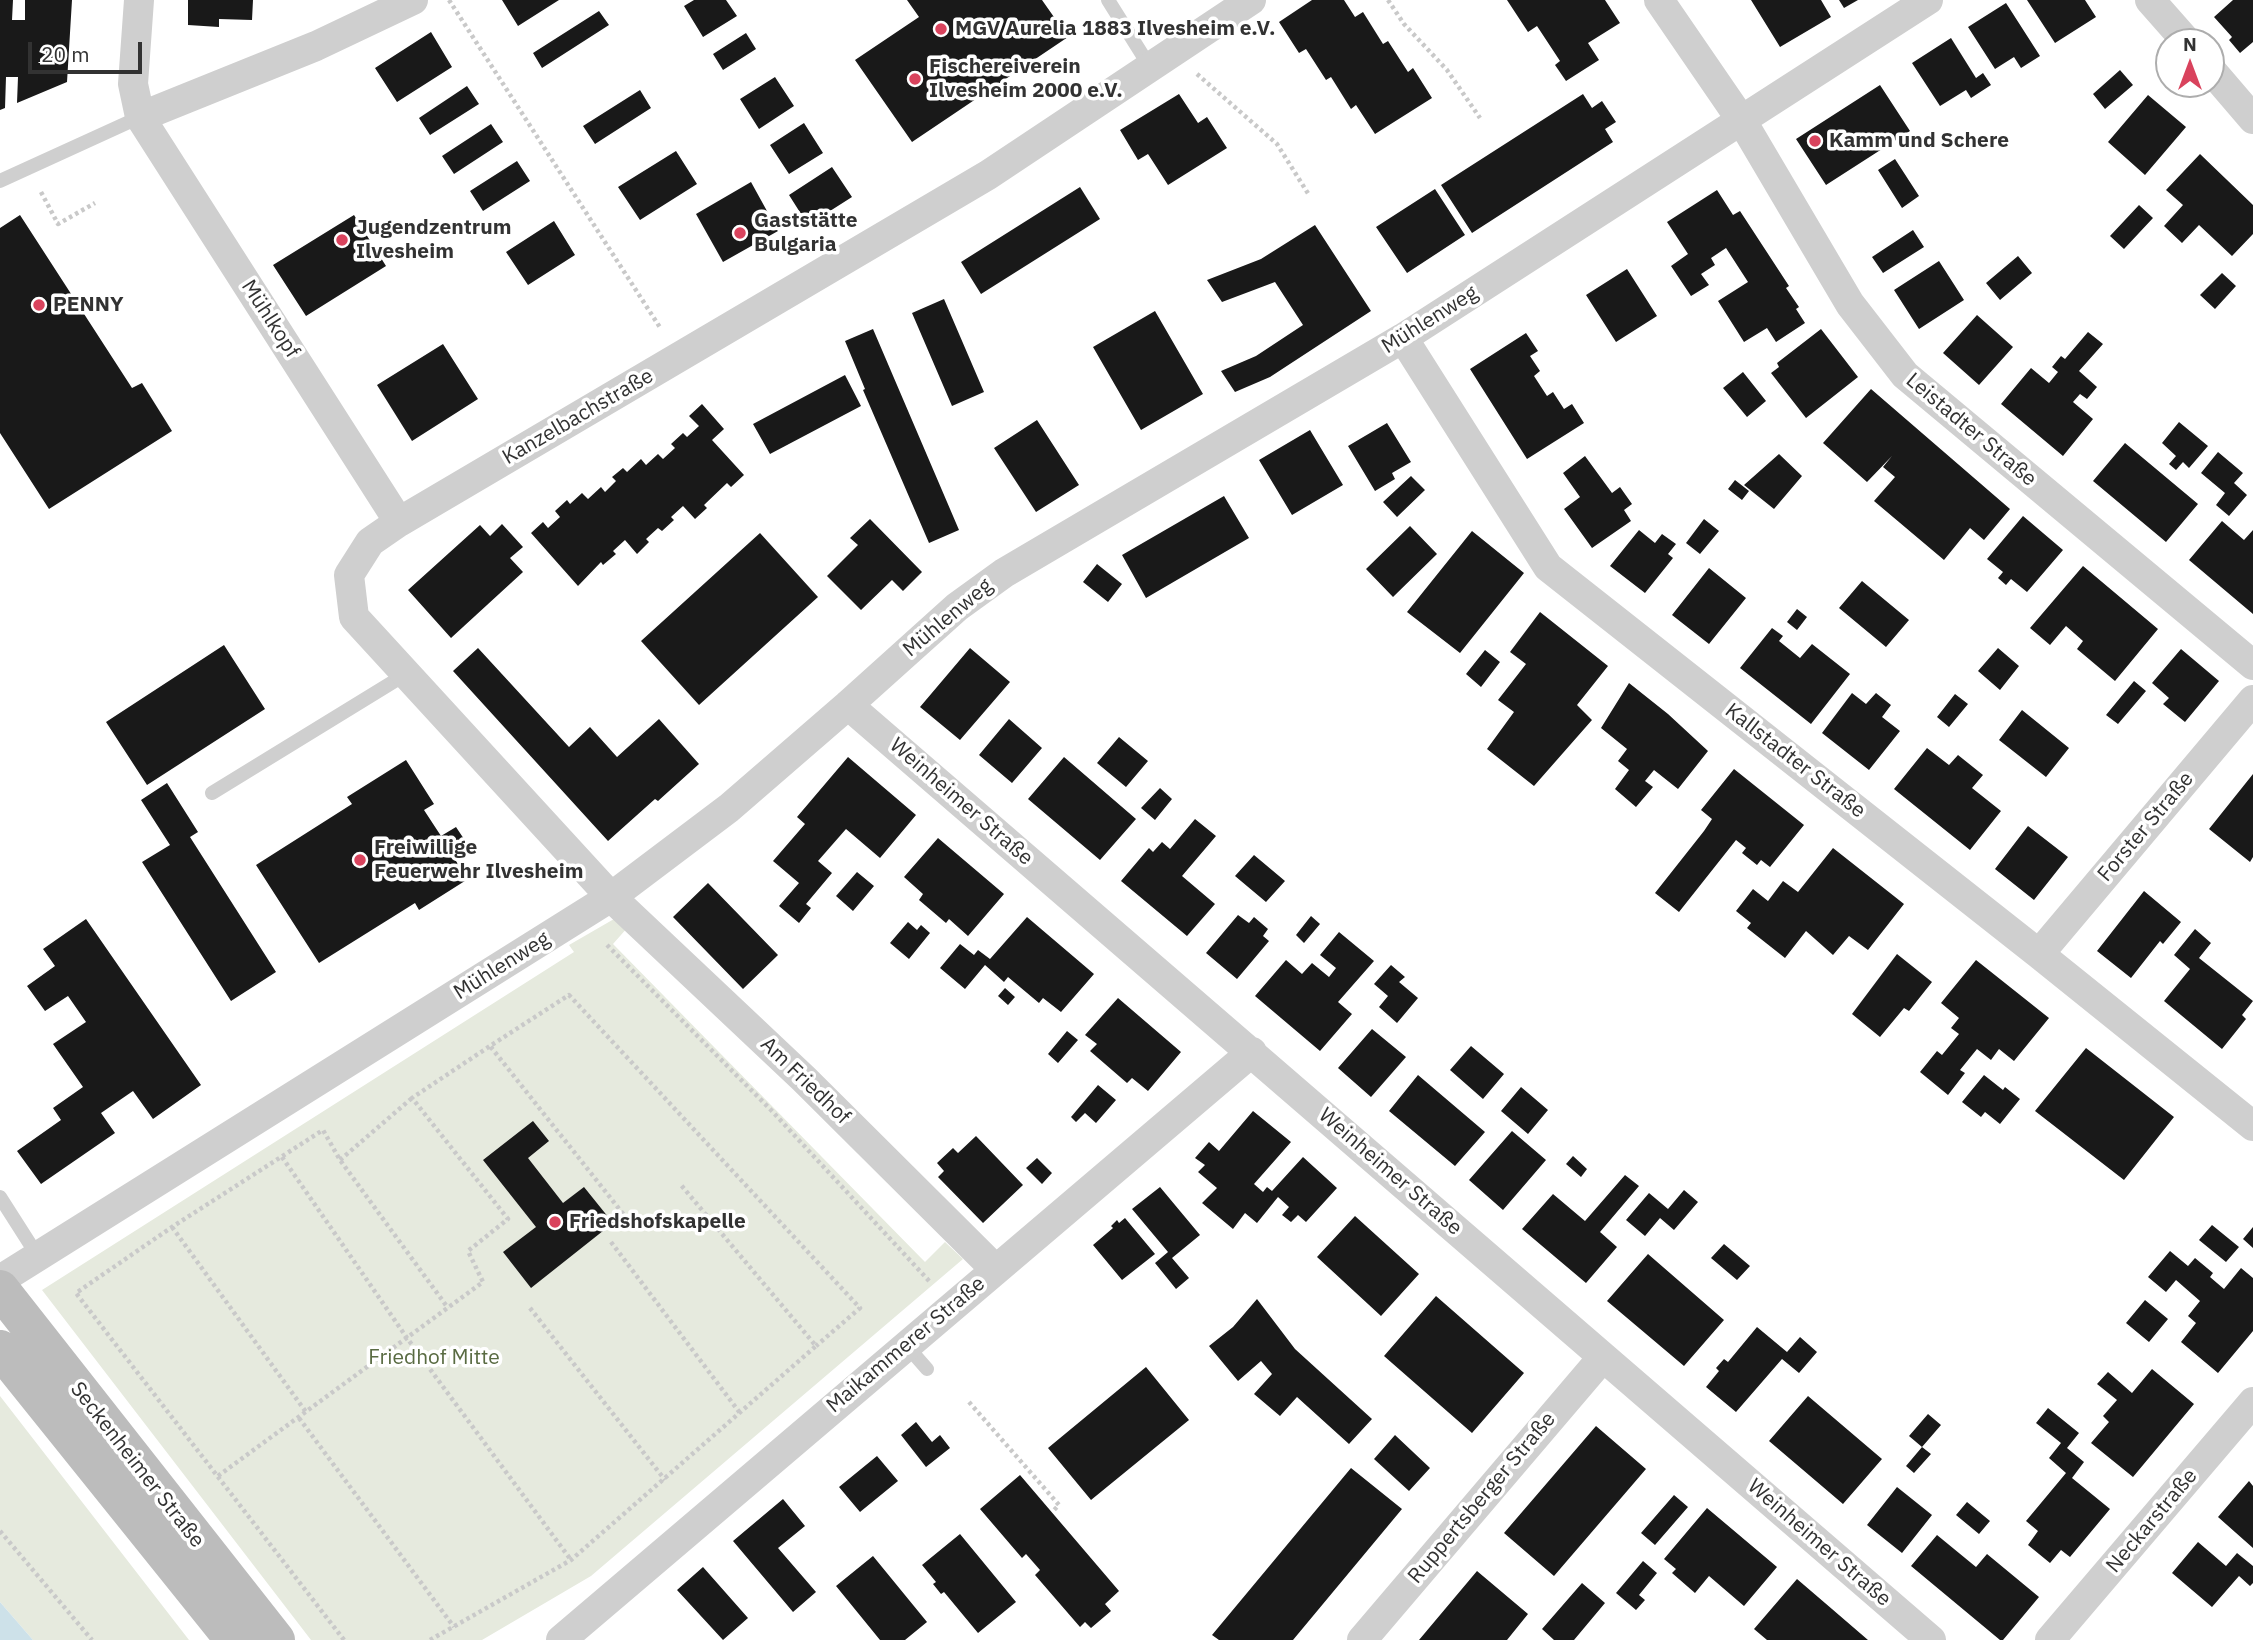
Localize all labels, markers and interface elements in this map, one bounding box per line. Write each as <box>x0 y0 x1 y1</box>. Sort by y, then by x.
place label: MGV Aurelia 1883 Ilvesheim e.V. <box>955 16 1276 42</box>
marker: MGV Aurelia 1883 Ilvesheim e.V. <box>933 21 949 37</box>
scale bar <box>32 28 145 72</box>
north arrow <box>2155 28 2225 98</box>
text: N <box>2183 32 2197 56</box>
text: 20 m <box>41 40 90 68</box>
place label: Fischereiverein Ilvesheim 2000 e.V. <box>929 54 1123 104</box>
marker: Fischereiverein Ilvesheim 2000 e.V. <box>907 71 923 87</box>
place label: Kamm und Schere <box>1829 128 2009 154</box>
marker: Kamm und Schere <box>1807 133 1823 149</box>
place label: Gaststätte Bulgaria <box>754 208 857 258</box>
place label: Jugendzentrum Ilvesheim <box>356 215 512 265</box>
marker: Gaststätte Bulgaria <box>732 225 748 241</box>
marker: Jugendzentrum Ilvesheim <box>334 232 350 248</box>
street label: Mühlkopf <box>235 275 305 363</box>
street label: Mühlenweg <box>1377 281 1483 359</box>
place label: PENNY <box>53 292 124 318</box>
marker: PENNY <box>31 297 47 313</box>
street label: Kanzelbachstraße <box>498 364 658 470</box>
street label: Leistadter Straße <box>1901 368 2041 492</box>
street label: Mühlenweg <box>898 573 998 663</box>
street label: Kallstadter Straße <box>1720 698 1870 824</box>
street label: Weinheimer Straße <box>884 733 1038 871</box>
street label: Forster Straße <box>2093 767 2199 887</box>
place label: Freiwillige Feuerwehr Ilvesheim <box>374 835 583 885</box>
marker: Freiwillige Feuerwehr Ilvesheim <box>352 852 368 868</box>
street label: Mühlenweg <box>449 927 555 1005</box>
street label: Am Friedhof <box>755 1032 855 1130</box>
street label: Weinheimer Straße <box>1313 1103 1467 1241</box>
place label: Friedshofskapelle <box>569 1209 746 1235</box>
marker: Friedshofskapelle <box>547 1214 563 1230</box>
street label: Maikammerer Straße <box>822 1271 990 1419</box>
park label: Friedhof Mitte <box>368 1345 500 1371</box>
street label: Seckenheimer Straße <box>65 1377 209 1553</box>
street label: Ruppertsberger Straße <box>1403 1407 1561 1589</box>
street label: Neckarstraße <box>2101 1464 2203 1578</box>
street label: Weinheimer Straße <box>1742 1474 1896 1612</box>

